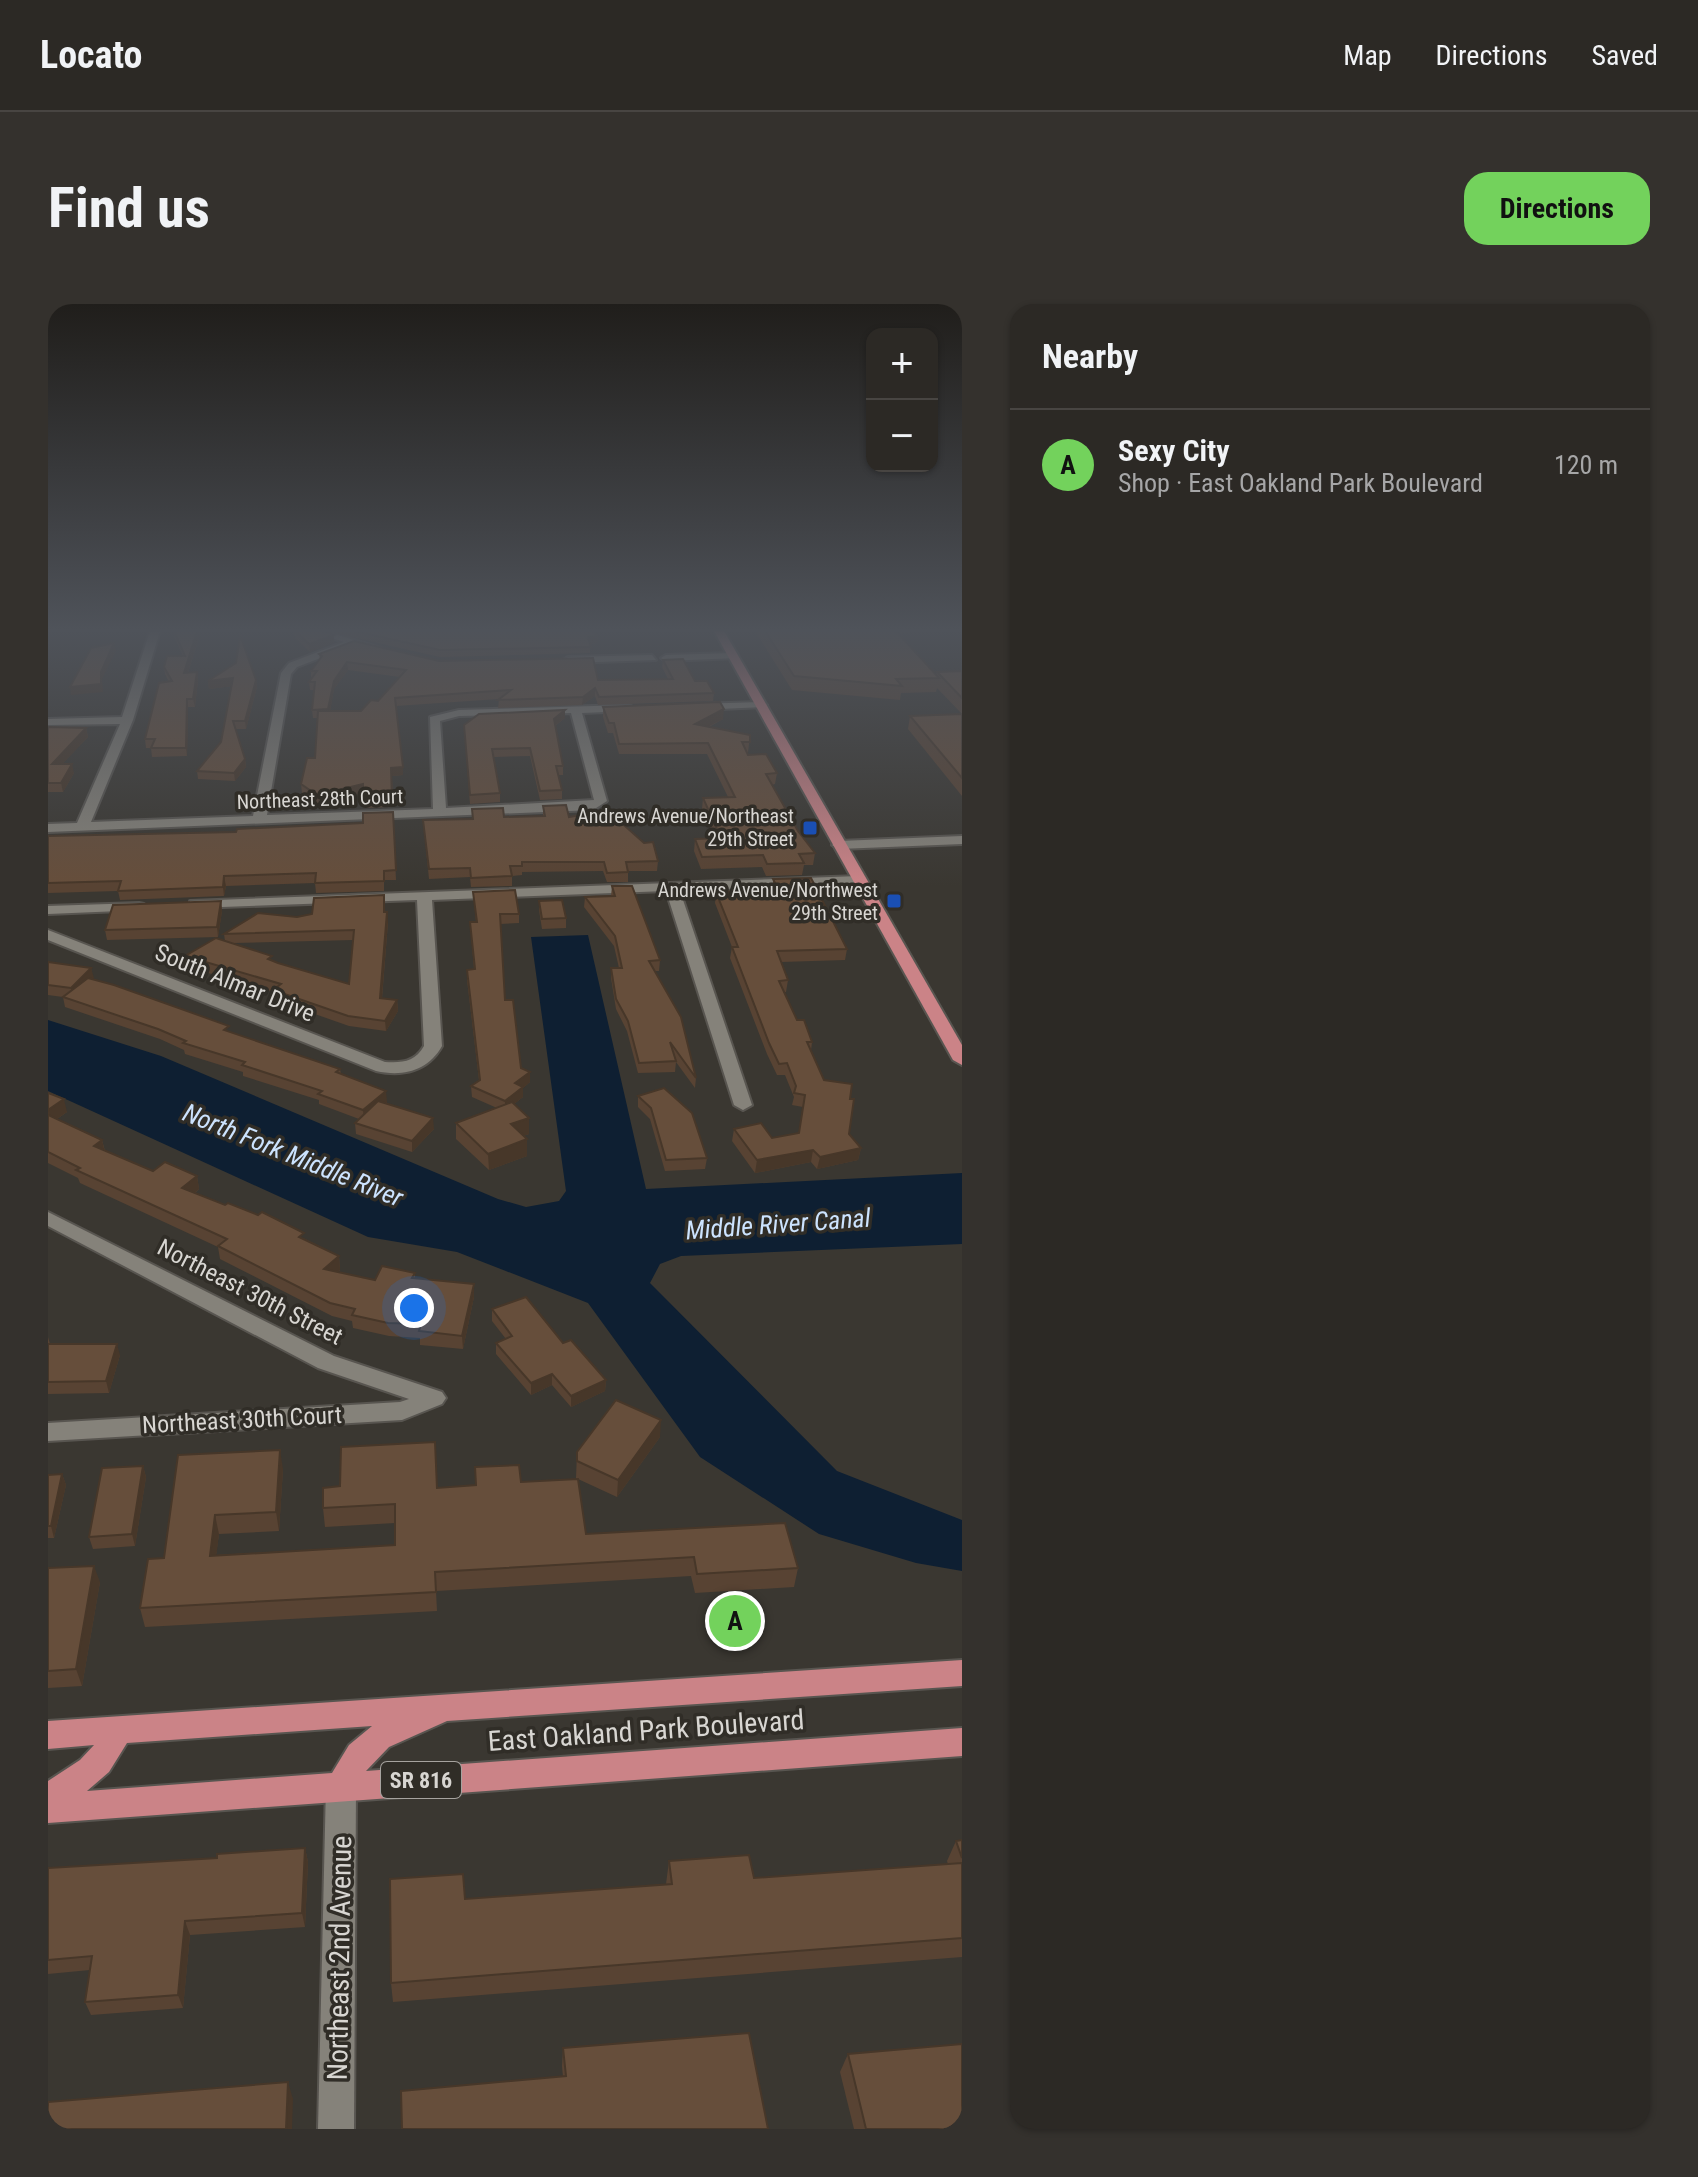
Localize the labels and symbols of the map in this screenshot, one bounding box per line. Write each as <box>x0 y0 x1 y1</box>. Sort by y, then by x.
street label: Northeast 28th Court <box>236 784 404 814</box>
place label: Andrews Avenue/Northeast 29th Street <box>577 804 794 851</box>
marker: Andrews Avenue/Northeast 29th Street <box>801 819 819 837</box>
place label: Andrews Avenue/Northwest 29th Street <box>658 878 878 925</box>
marker: Andrews Avenue/Northwest 29th Street <box>885 892 903 910</box>
street label: South Almar Drive <box>151 938 319 1028</box>
water label: North Fork Middle River <box>179 1097 408 1213</box>
water label: Middle River Canal <box>685 1202 873 1245</box>
street label: Northeast 30th Street <box>153 1233 347 1351</box>
your location <box>394 1288 434 1328</box>
street label: Northeast 30th Court <box>141 1401 343 1439</box>
pin: A <box>709 1591 761 1651</box>
street label: East Oakland Park Boulevard <box>487 1703 805 1758</box>
road number: SR 816 <box>381 1762 461 1798</box>
street label: Northeast 2nd Avenue <box>321 1835 358 2081</box>

